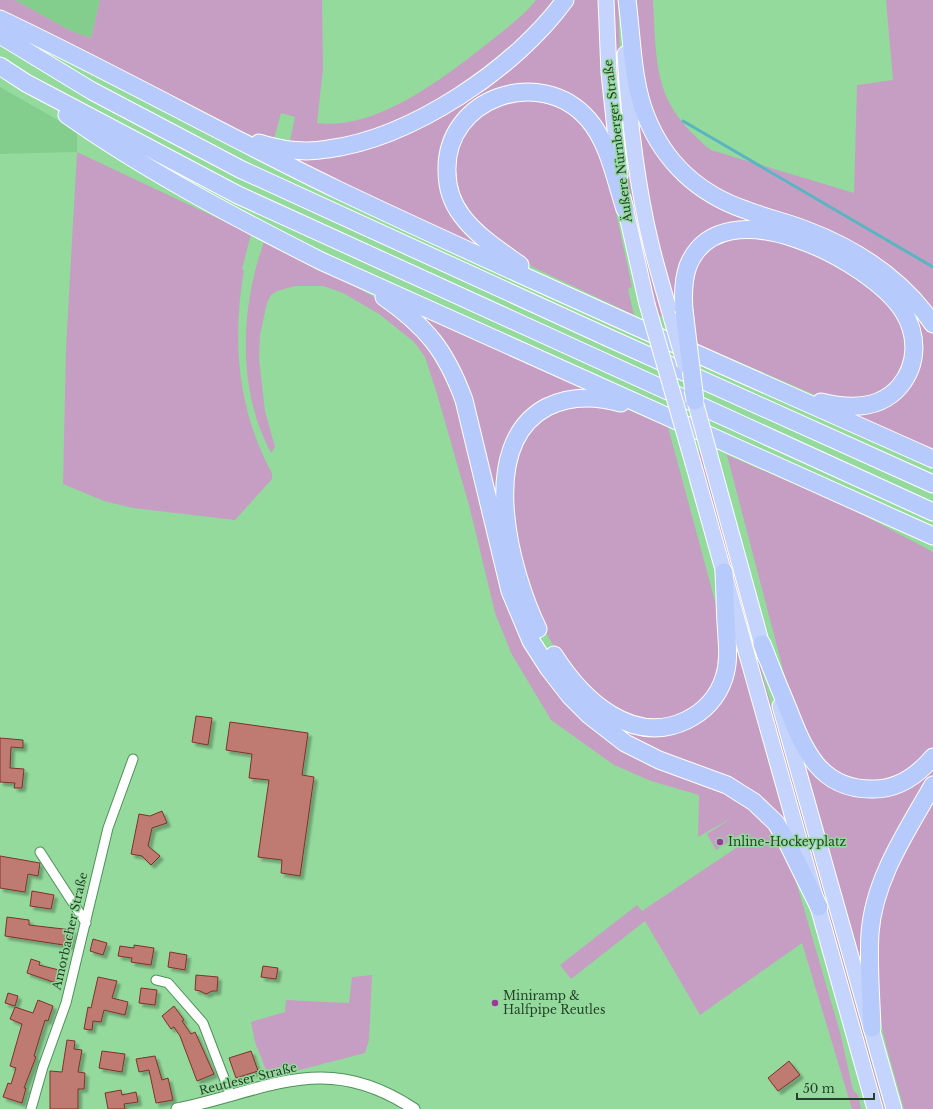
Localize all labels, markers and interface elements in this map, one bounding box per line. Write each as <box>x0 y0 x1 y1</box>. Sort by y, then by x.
street label: Äußere Nürnberger Straße <box>599 59 635 224</box>
place label: Inline-Hockeyplatz <box>728 834 846 849</box>
marker: Inline-Hockeyplatz <box>715 837 725 847</box>
street label: Amorbacher Straße <box>48 870 90 992</box>
place label: Miniramp & Halfpipe Reutles <box>503 988 605 1017</box>
marker: Miniramp & Halfpipe Reutles <box>490 998 500 1008</box>
street label: Reutleser Straße <box>197 1059 299 1098</box>
scale bar <box>797 1075 874 1101</box>
text: 50 m <box>803 1081 835 1096</box>

